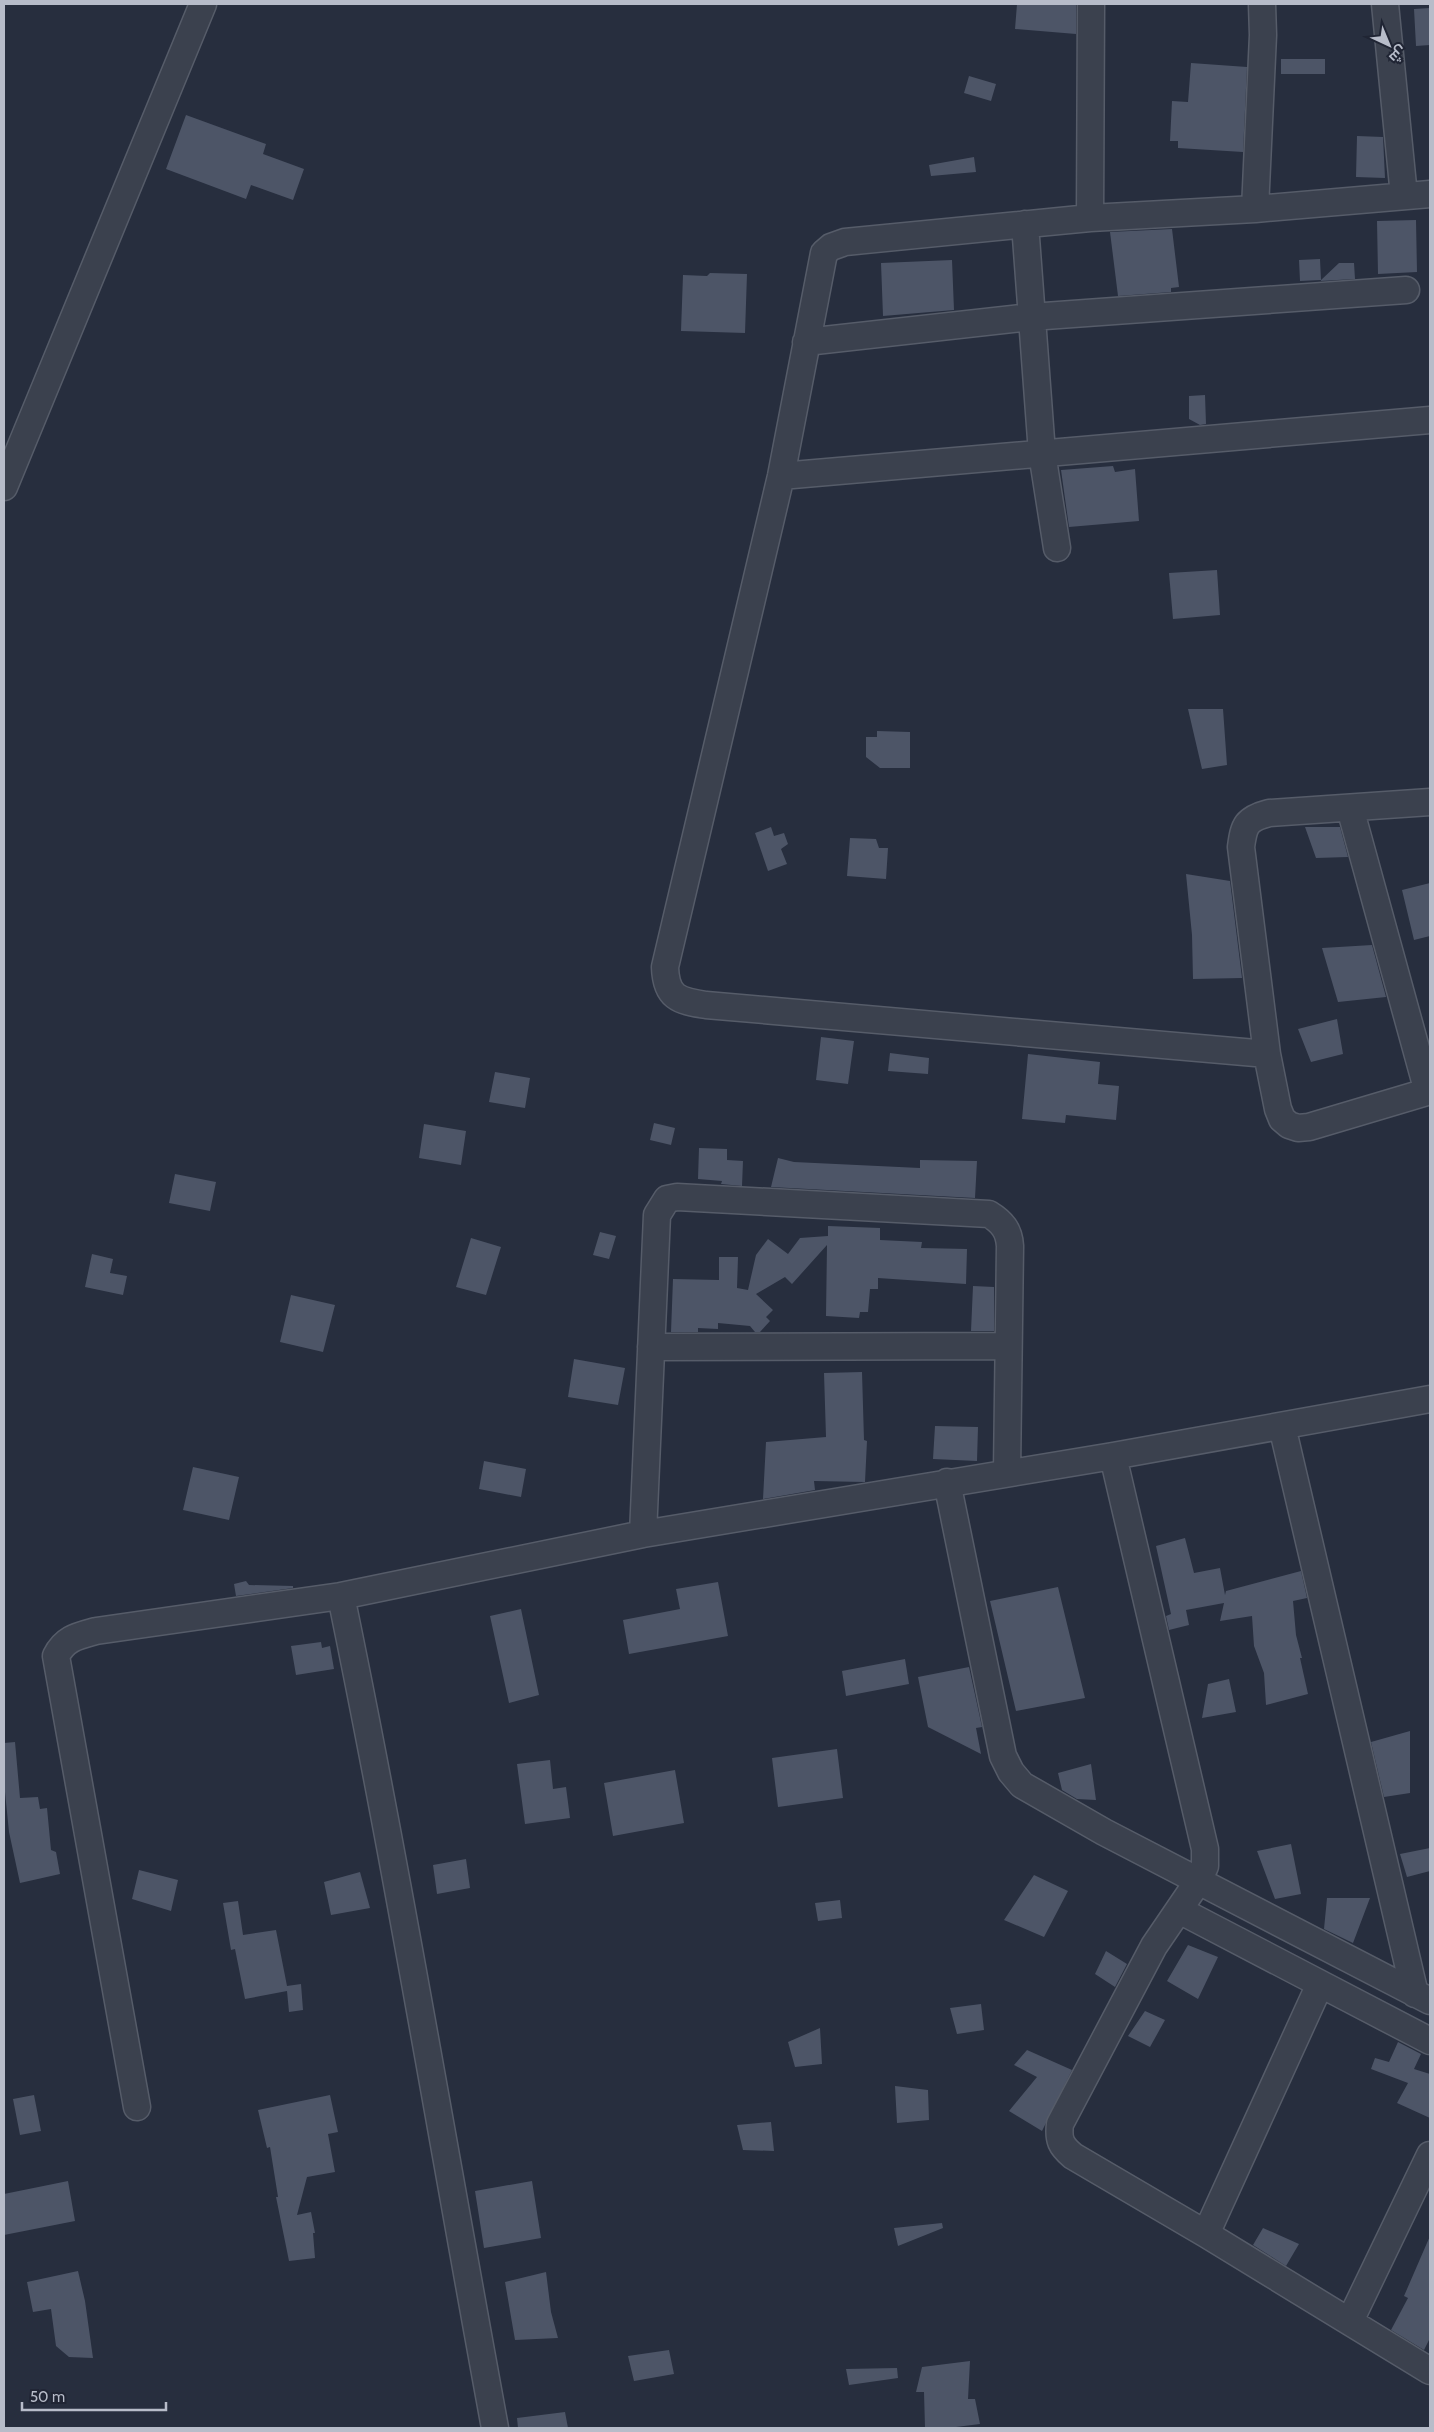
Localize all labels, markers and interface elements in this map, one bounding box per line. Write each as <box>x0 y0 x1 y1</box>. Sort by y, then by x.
north arrow <box>1364 20 1414 70</box>
text: ش <box>1385 42 1411 67</box>
scale bar <box>22 2380 166 2412</box>
text: 50 m <box>30 2388 65 2406</box>

